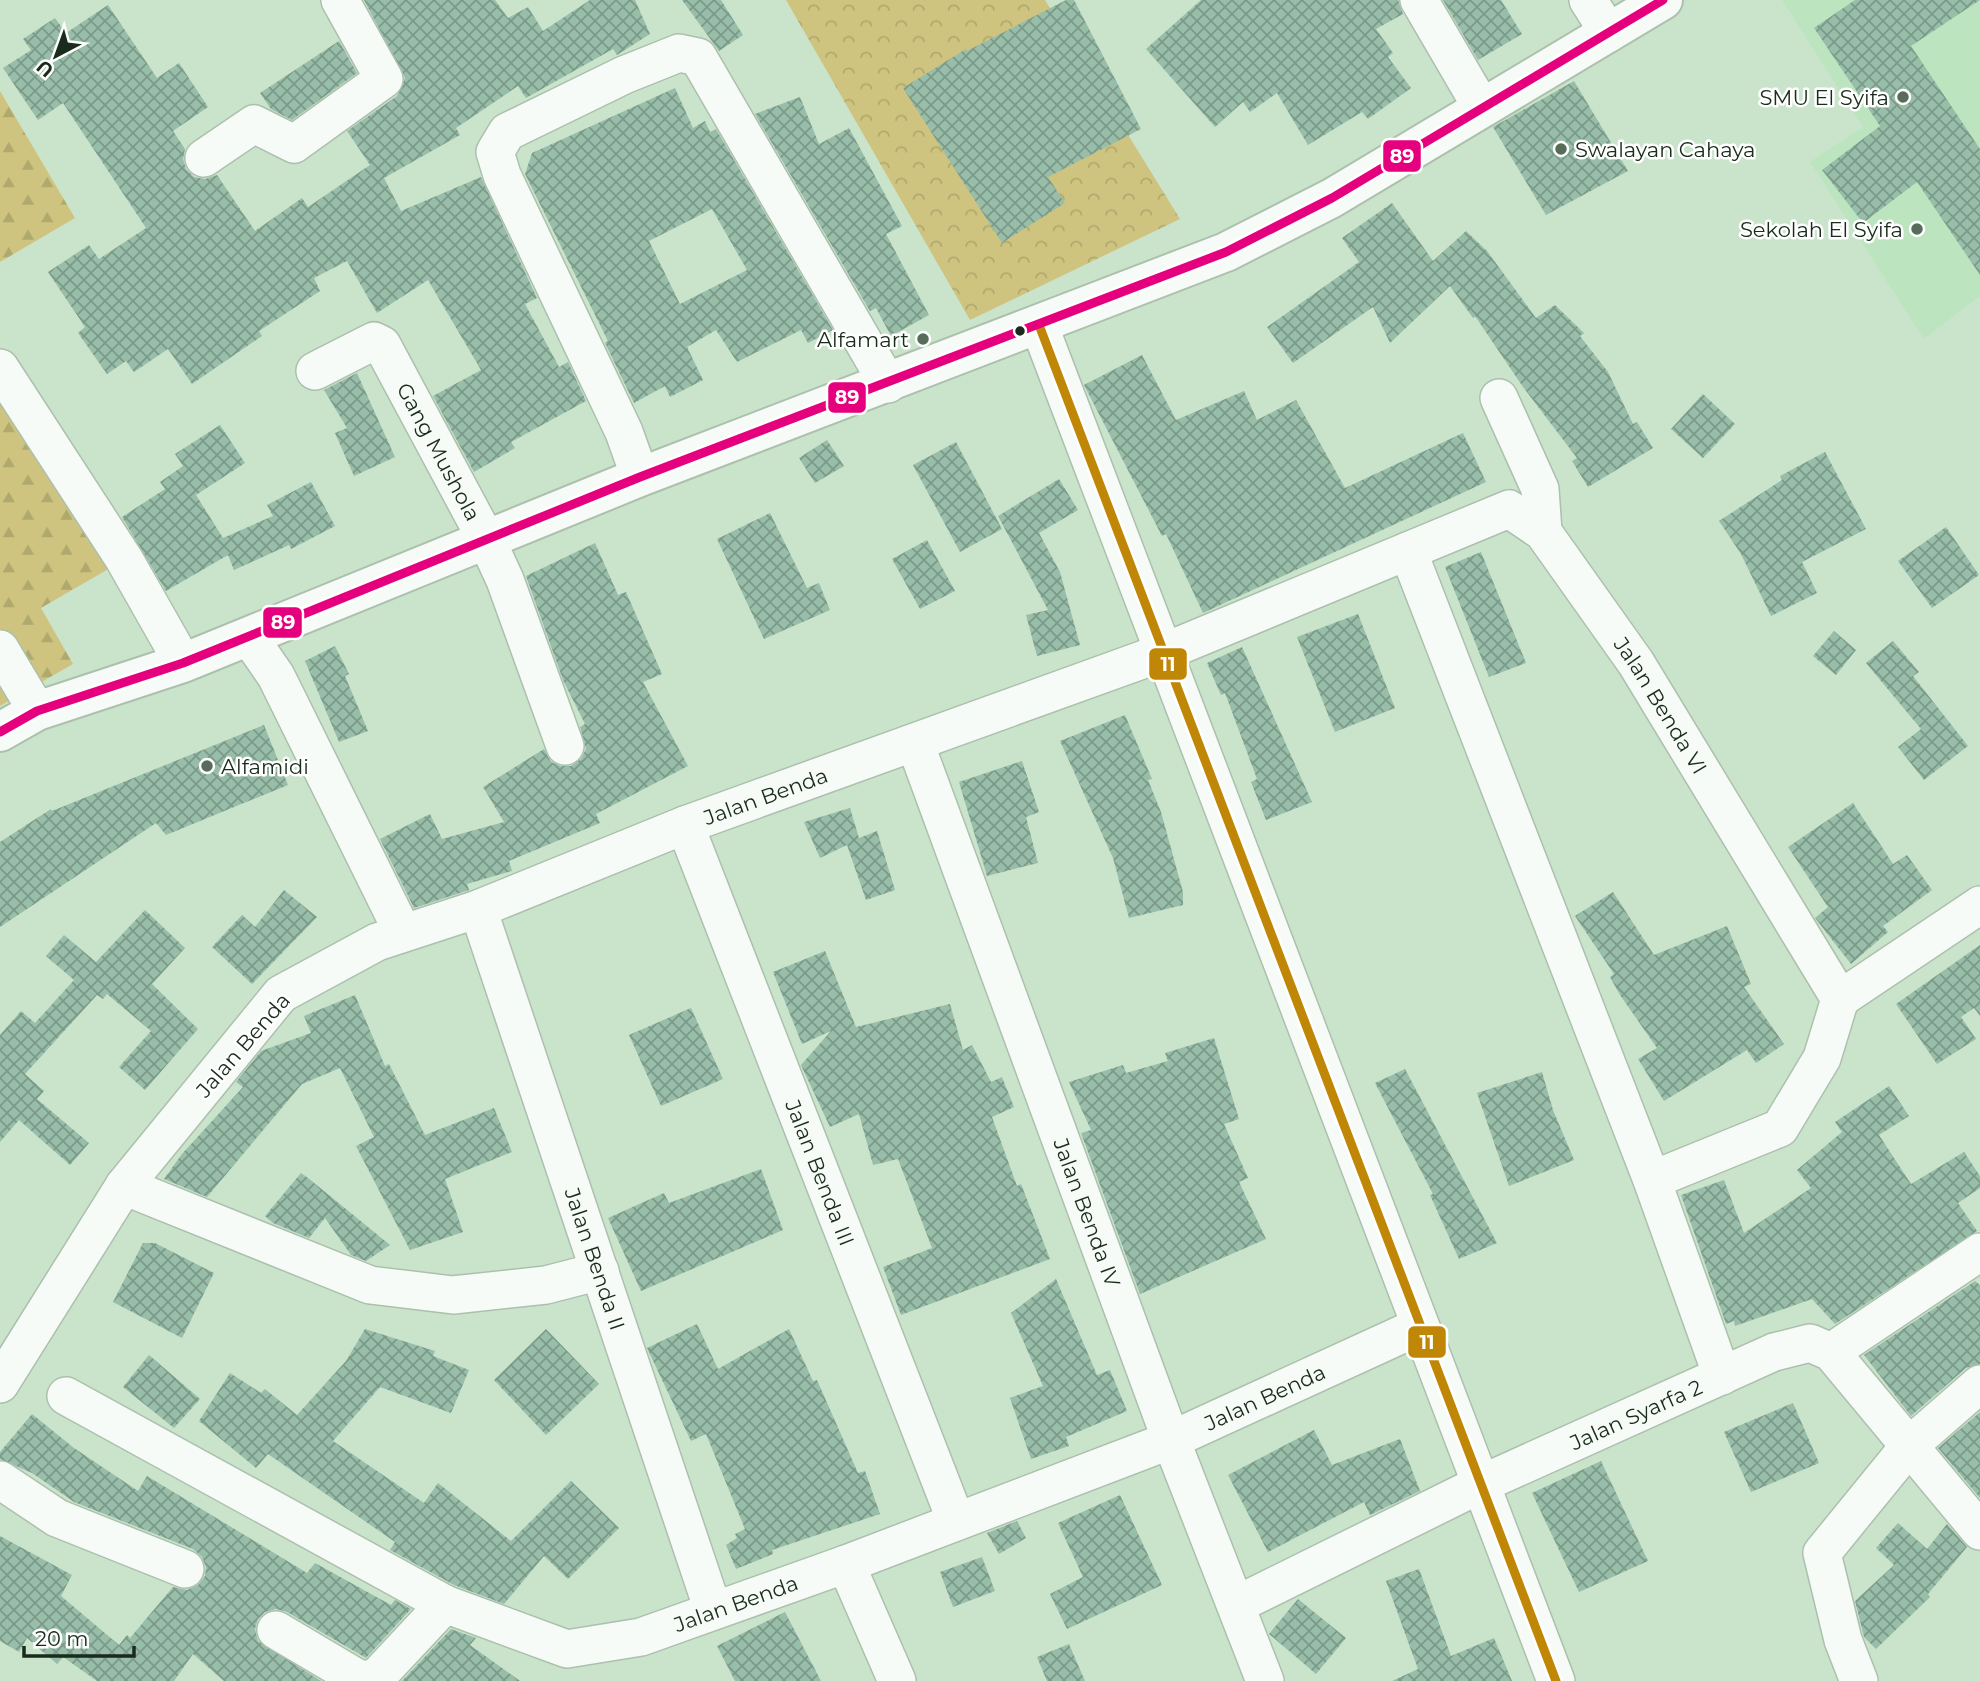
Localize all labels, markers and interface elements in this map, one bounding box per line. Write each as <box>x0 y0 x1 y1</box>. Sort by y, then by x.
north arrow <box>21 21 91 91</box>
text: U <box>32 55 58 82</box>
place label: SMU El Syifa <box>1759 85 1889 110</box>
marker: SMU El Syifa <box>1895 89 1911 105</box>
place label: Swalayan Cahaya <box>1575 137 1756 162</box>
line badge: 89 <box>1382 139 1422 173</box>
marker: Swalayan Cahaya <box>1553 141 1569 157</box>
text: 89 <box>1390 145 1414 168</box>
place label: Sekolah El Syifa <box>1740 217 1903 242</box>
marker: Sekolah El Syifa <box>1909 221 1925 237</box>
unlabelled marker <box>1013 324 1027 338</box>
place label: Alfamart <box>817 327 909 352</box>
marker: Alfamart <box>915 331 931 347</box>
street label: Gang Mushola <box>392 378 486 525</box>
line badge: 89 <box>827 381 867 414</box>
text: 89 <box>835 386 859 409</box>
line badge: 89 <box>262 606 303 639</box>
text: 89 <box>271 611 295 634</box>
street label: Jalan Benda VI <box>1608 631 1713 778</box>
line badge: 11 <box>1148 647 1188 681</box>
text: 11 <box>1161 653 1175 676</box>
place label: Alfamidi <box>221 754 309 779</box>
marker: Alfamidi <box>199 758 215 774</box>
street label: Jalan Benda <box>699 762 831 830</box>
street label: Jalan Benda <box>190 988 295 1103</box>
street label: Jalan Benda III <box>780 1095 860 1249</box>
street label: Jalan Benda IV <box>1048 1134 1126 1290</box>
street label: Jalan Benda II <box>560 1184 631 1333</box>
line badge: 11 <box>1407 1325 1447 1359</box>
text: 11 <box>1420 1331 1434 1354</box>
street label: Jalan Benda <box>1200 1359 1329 1436</box>
street label: Jalan Syarfa 2 <box>1565 1374 1706 1455</box>
street label: Jalan Benda <box>669 1570 801 1637</box>
scale bar <box>24 1614 135 1658</box>
text: 20 m <box>35 1626 89 1651</box>

